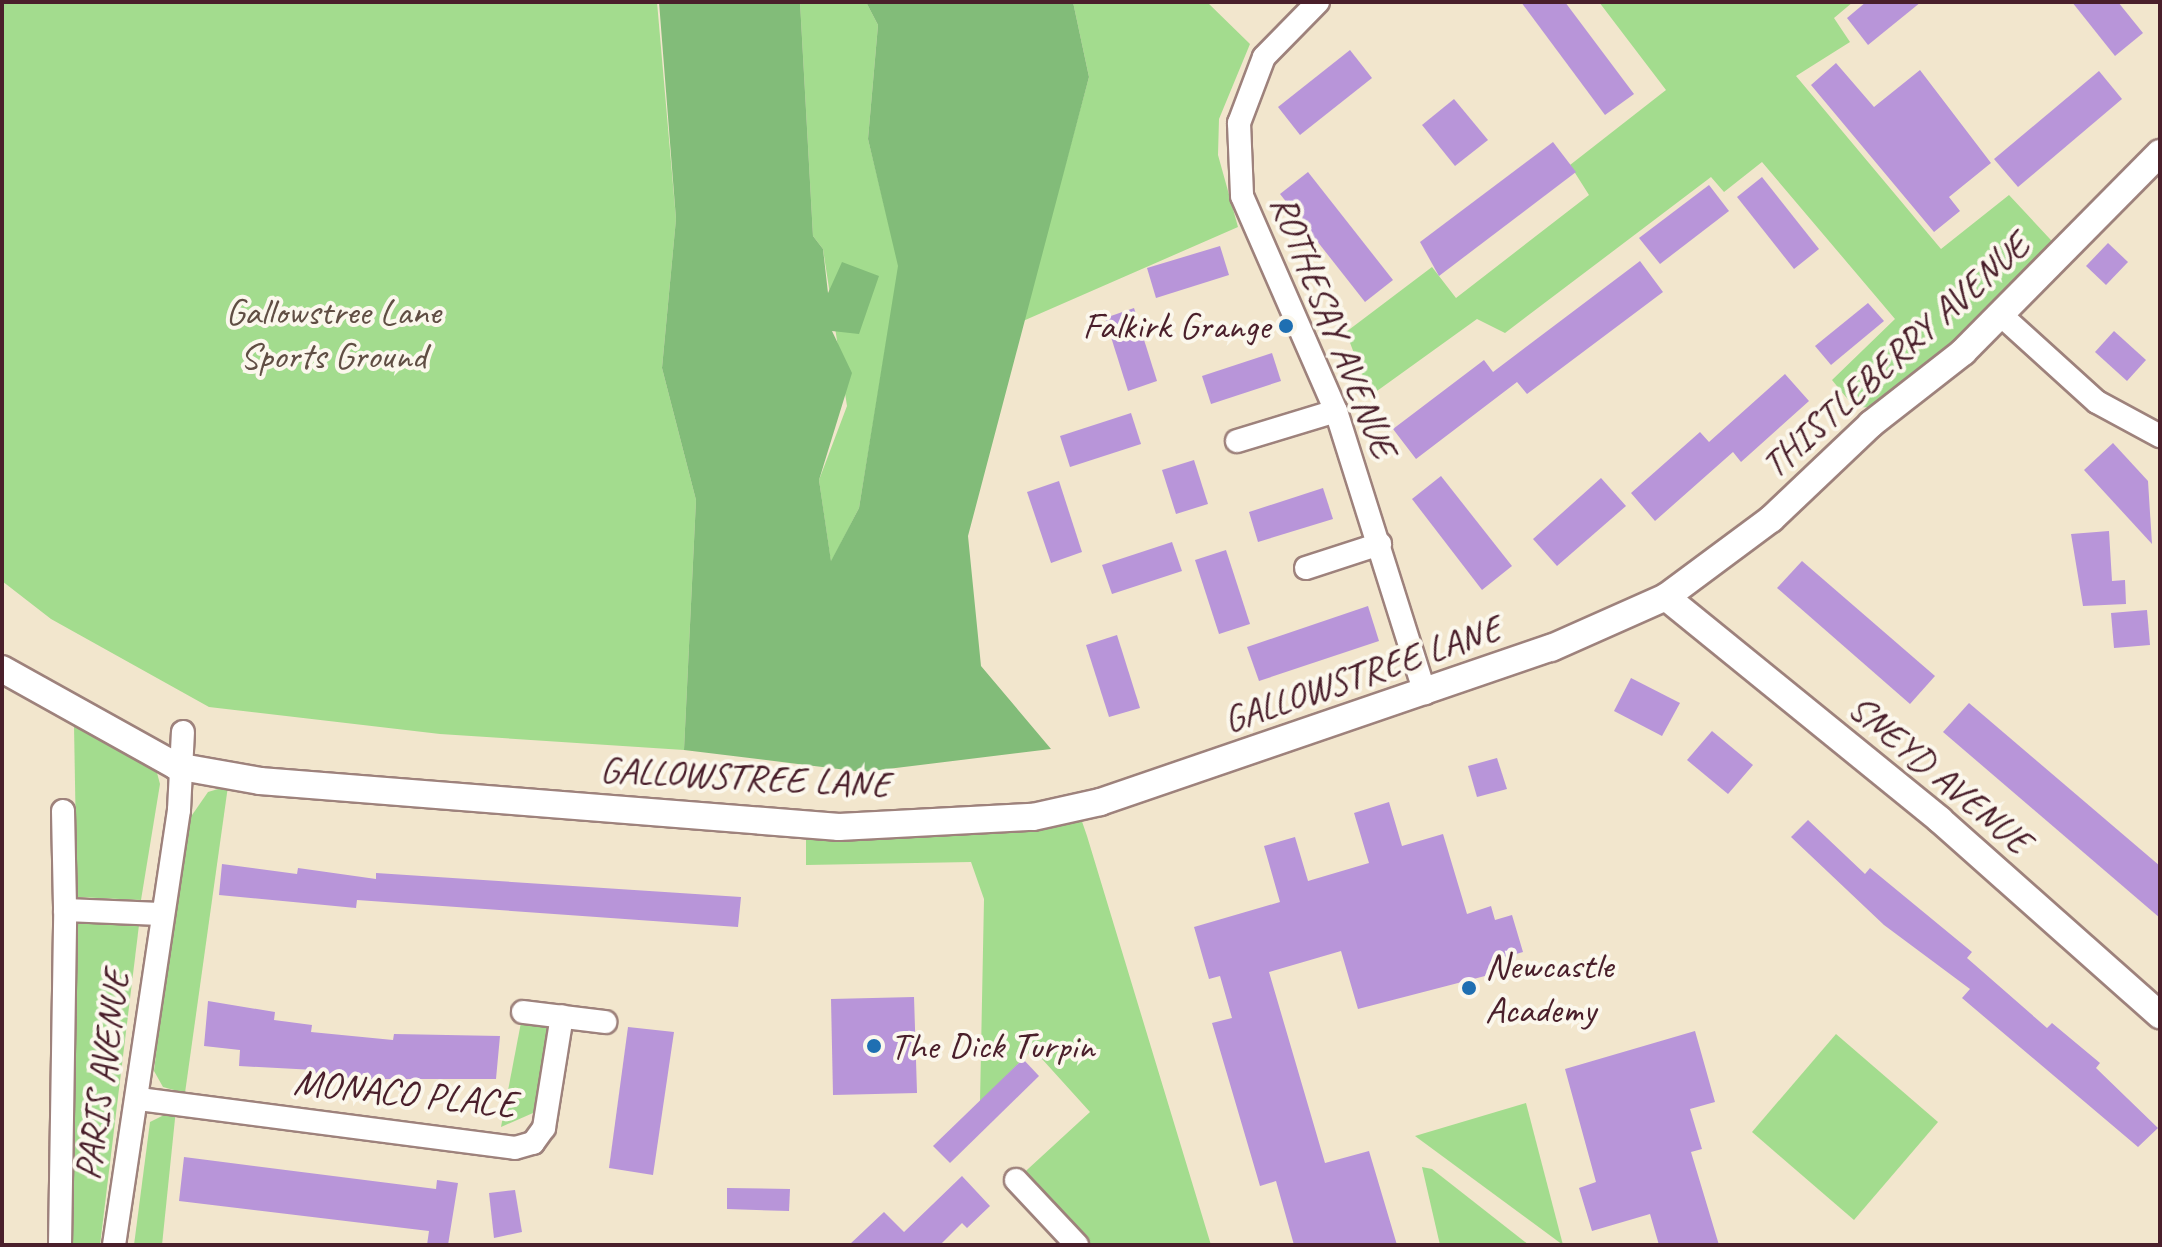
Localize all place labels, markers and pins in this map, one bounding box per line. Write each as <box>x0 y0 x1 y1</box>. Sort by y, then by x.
place label: Falkirk Grange <box>1082 303 1270 349</box>
marker: Falkirk Grange <box>1277 317 1295 335</box>
place label: Newcastle Academy <box>1485 943 1613 1032</box>
marker: Newcastle Academy <box>1460 979 1478 997</box>
place label: The Dick Turpin <box>890 1023 1094 1069</box>
marker: The Dick Turpin <box>865 1037 883 1055</box>

